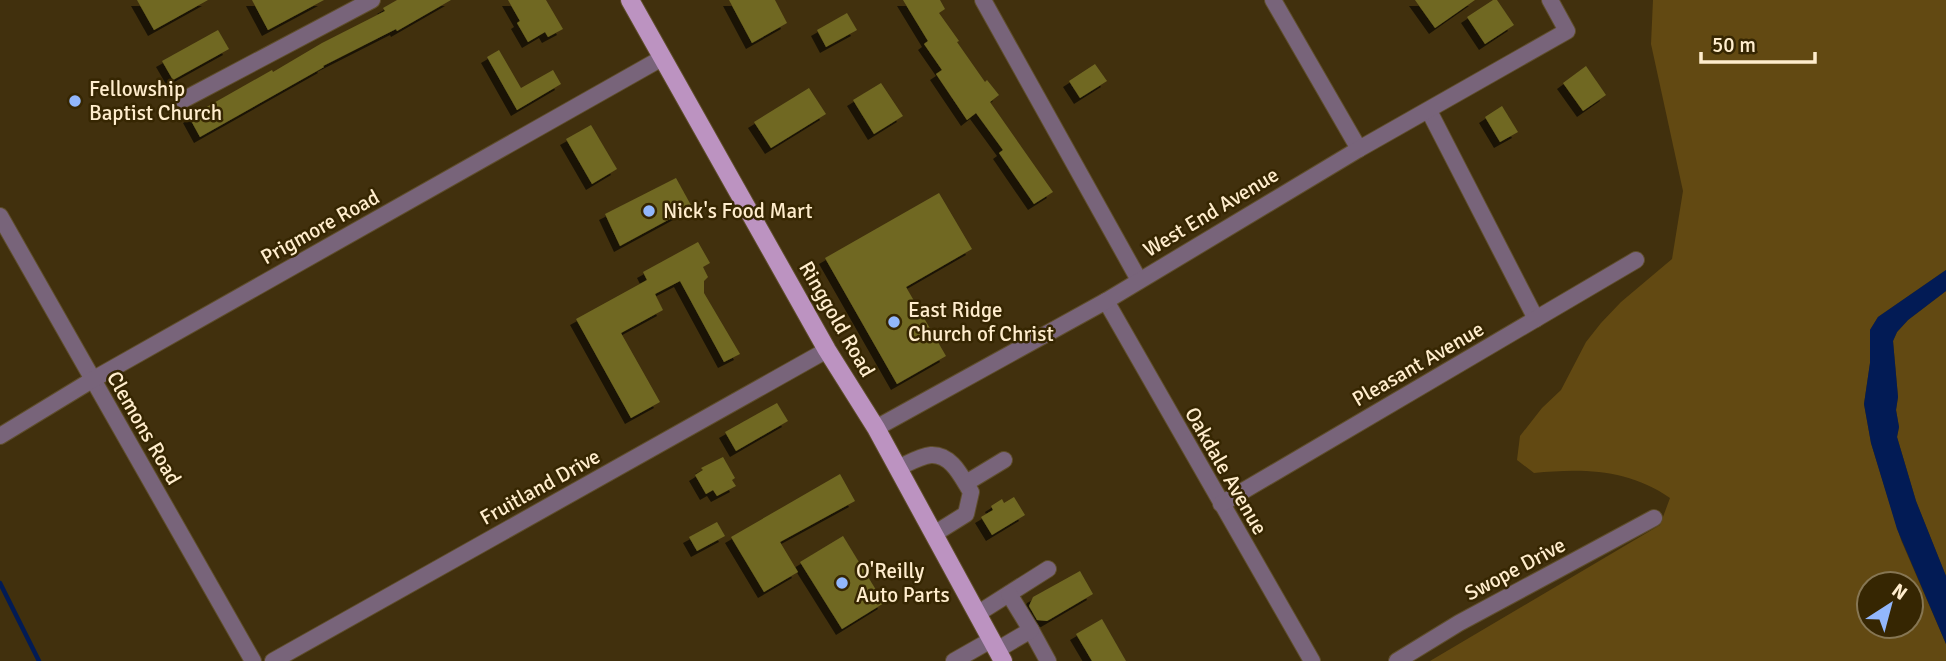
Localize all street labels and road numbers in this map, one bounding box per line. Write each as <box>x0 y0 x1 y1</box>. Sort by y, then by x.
street label: West End Avenue <box>1139 161 1283 263</box>
street label: Prigmore Road <box>256 184 384 270</box>
street label: Ringgold Road <box>793 256 881 382</box>
street label: Pleasant Avenue <box>1347 316 1489 412</box>
street label: Clemons Road <box>101 367 187 489</box>
street label: Oakdale Avenue <box>1179 403 1273 539</box>
street label: Fruitland Drive <box>475 443 605 531</box>
street label: Swope Drive <box>1460 532 1570 606</box>

